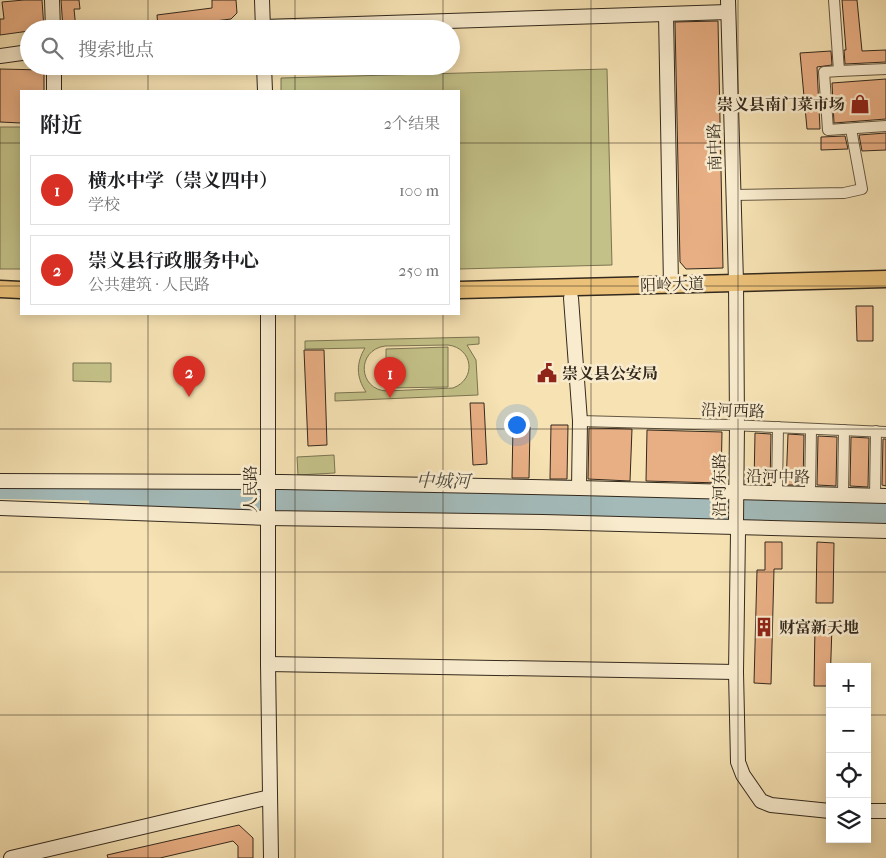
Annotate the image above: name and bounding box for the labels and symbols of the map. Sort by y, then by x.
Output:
shop icon: 崇义县南门菜市场 [849,93,871,115]
place label: 崇义县南门菜市场 [717,95,845,114]
street label: 南中路 [704,123,725,171]
street label: 阳岭大道 [640,274,704,295]
pin: 2 [173,356,205,397]
pin: 1 [374,357,406,398]
public building icon: 崇义县公安局 [536,362,558,384]
place label: 崇义县公安局 [562,364,658,383]
street label: 沿河西路 [701,400,765,421]
your location [504,412,530,438]
street label: 沿河东路 [710,453,729,517]
street label: 人民路 [241,465,260,513]
street label: 沿河中路 [746,466,810,487]
water label: 中城河 [416,471,473,493]
building icon: 财富新天地 [753,616,775,638]
place label: 财富新天地 [779,618,859,637]

